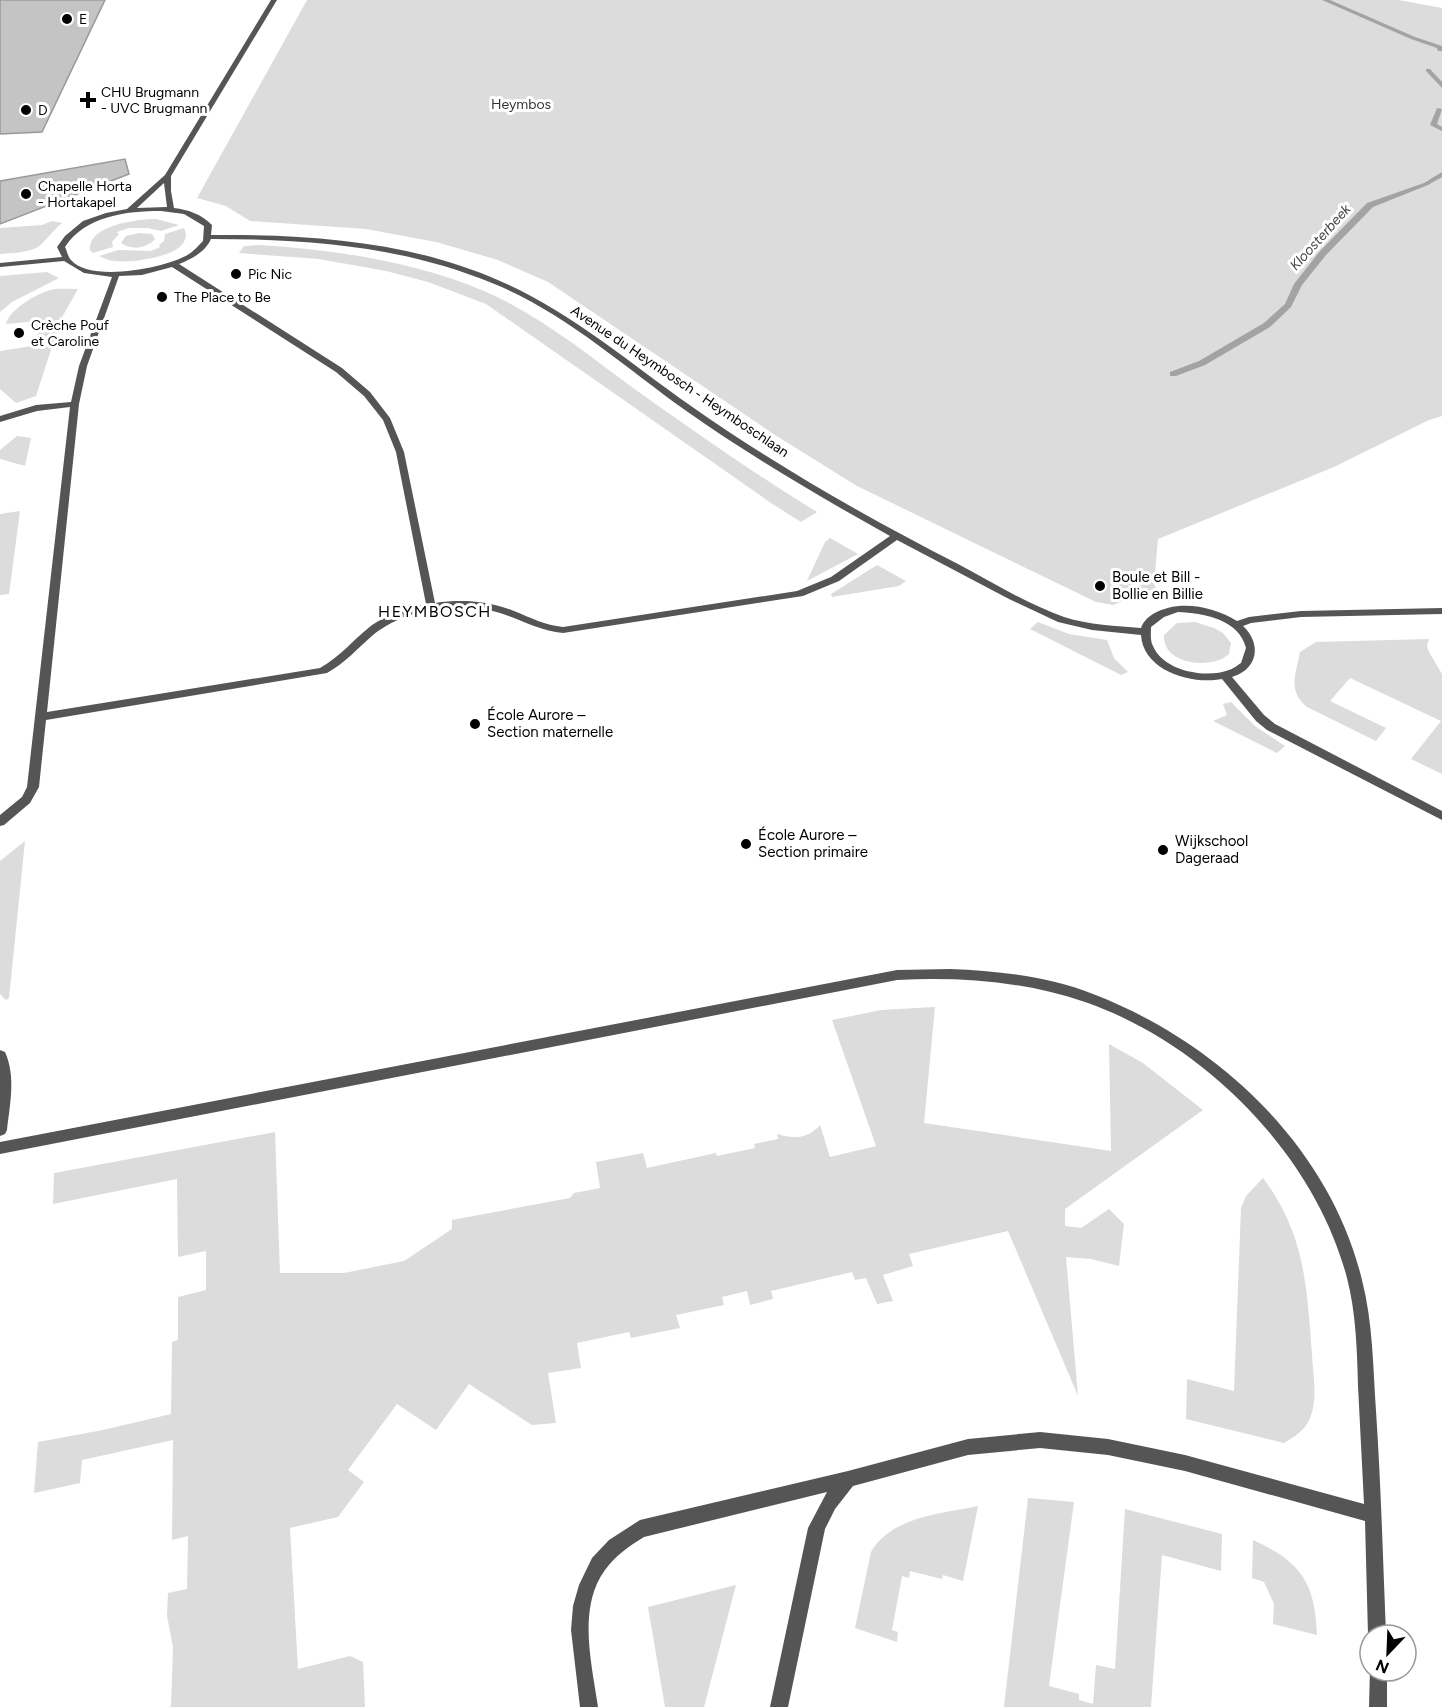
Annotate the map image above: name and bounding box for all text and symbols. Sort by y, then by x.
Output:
place label: E [79,11,87,28]
marker: E [60,12,74,26]
place label: CHU Brugmann - UVC Brugmann [101,84,208,117]
marker: CHU Brugmann - UVC Brugmann [79,91,97,109]
park label: Heymbos [491,96,551,113]
place label: D [38,102,48,119]
marker: D [19,103,33,117]
place label: Chapelle Horta - Hortakapel [38,178,132,211]
marker: Chapelle Horta - Hortakapel [19,187,33,201]
water label: Kloosterbeek [1286,200,1355,274]
place label: Pic Nic [248,266,292,283]
marker: Pic Nic [229,267,243,281]
place label: The Place to Be [174,289,271,306]
marker: The Place to Be [155,290,169,304]
street label: Avenue du Heymbosch - Heymboschlaan [568,302,792,461]
place label: Crèche Pouf et Caroline [31,317,110,350]
marker: Crèche Pouf et Caroline [12,326,26,340]
place label: Boule et Bill - Bollie en Billie [1112,568,1203,603]
marker: Boule et Bill - Bollie en Billie [1093,579,1107,593]
district label: HEYMBOSCH [378,602,492,621]
place label: École Aurore – Section maternelle [487,706,613,741]
marker: École Aurore – Section maternelle [468,717,482,731]
place label: École Aurore – Section primaire [758,826,868,861]
place label: Wijkschool Dageraad [1175,832,1248,867]
marker: École Aurore – Section primaire [739,837,753,851]
marker: Wijkschool Dageraad [1156,843,1170,857]
north arrow [1358,1623,1418,1683]
text: N [1373,1655,1392,1678]

